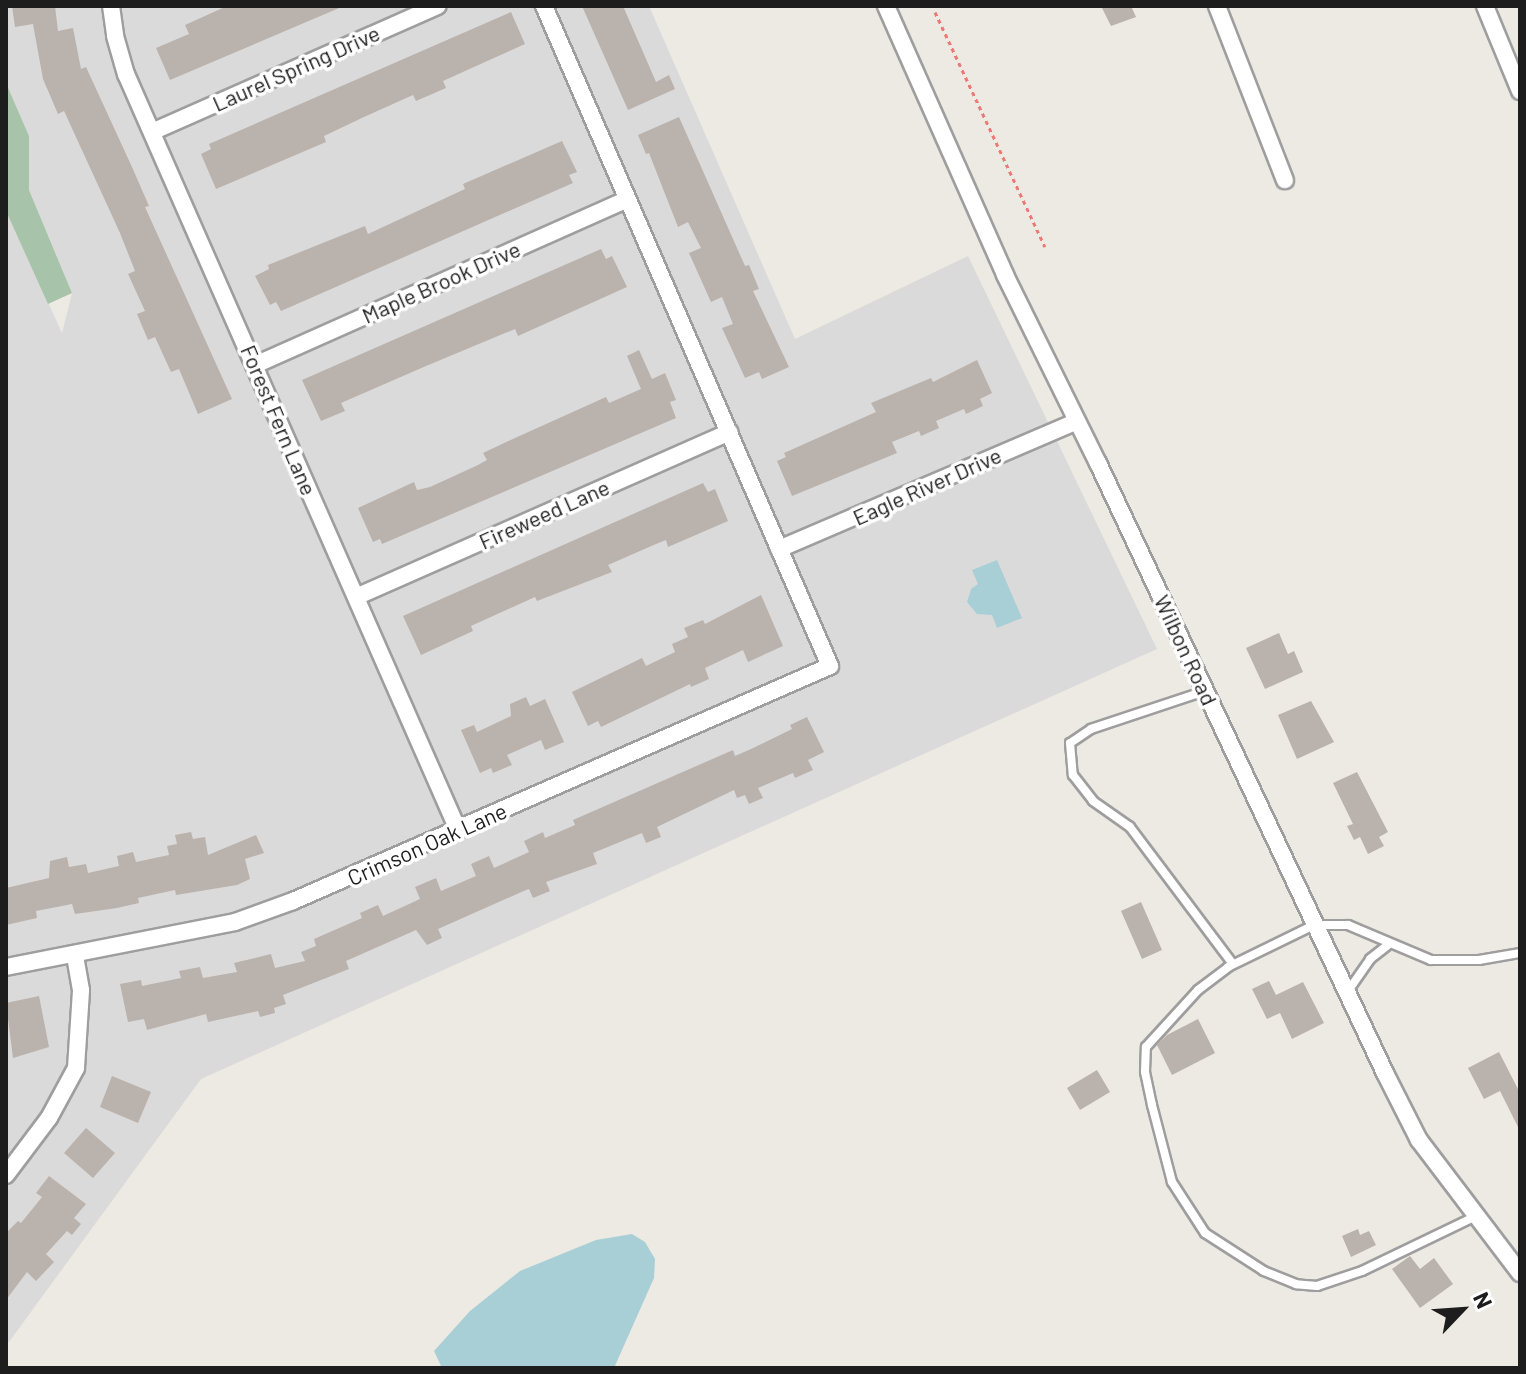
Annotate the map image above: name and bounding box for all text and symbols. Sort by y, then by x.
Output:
street label: Laurel Spring Drive [208,19,384,117]
street label: Maple Brook Drive [358,235,524,329]
street label: Forest Fern Lane [235,341,323,499]
street label: Eagle River Drive [849,441,1005,531]
street label: Fireweed Lane [475,473,613,555]
street label: Wilbon Road [1149,591,1223,709]
street label: Crimson Oak Lane [343,797,511,891]
north arrow [1422,1270,1502,1350]
text: N [1469,1288,1499,1312]

